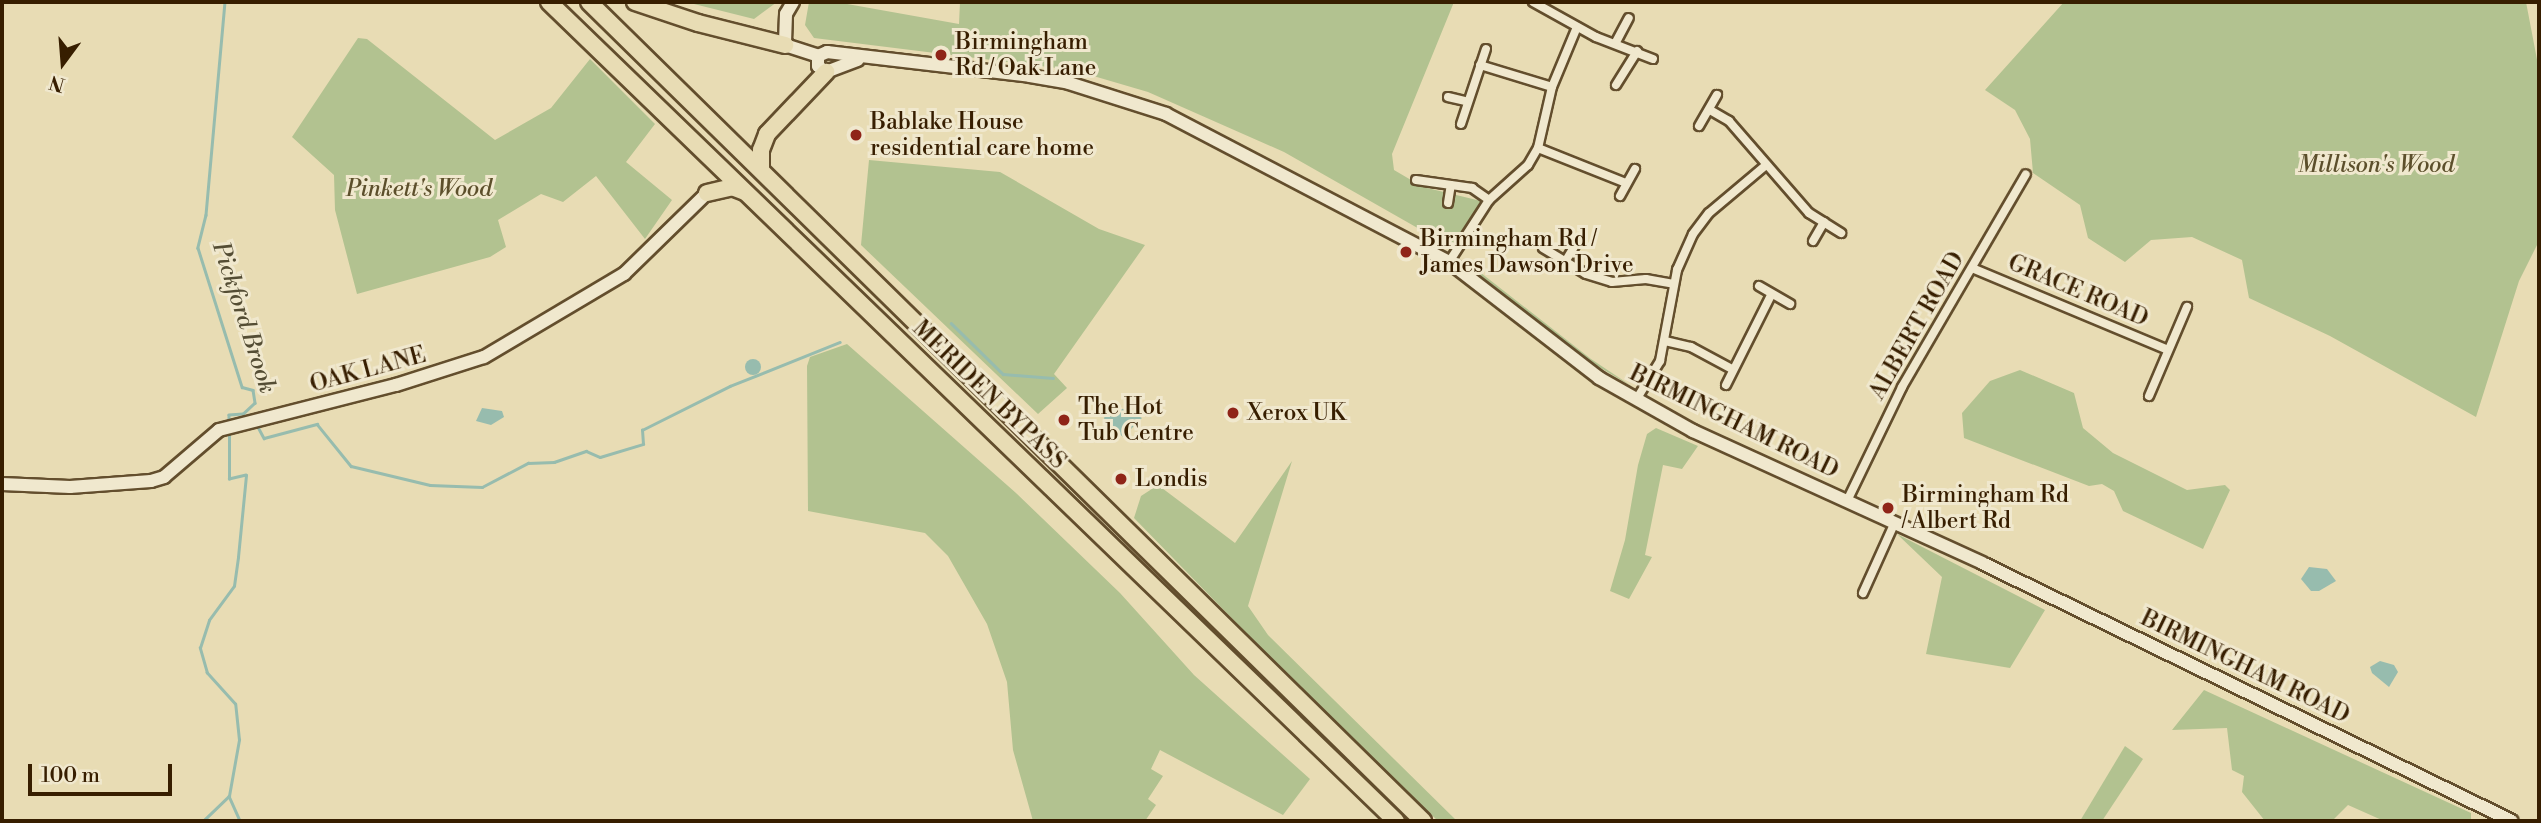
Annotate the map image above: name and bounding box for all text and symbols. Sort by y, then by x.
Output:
north arrow [28,28,98,98]
place label: Birmingham Rd / Oak Lane [955,28,1096,82]
marker: Birmingham Rd / Oak Lane [933,47,949,63]
text: N [47,70,68,97]
place label: Bablake House residential care home [870,108,1094,162]
marker: Bablake House residential care home [848,127,864,143]
park label: Millison's Wood [2298,151,2454,179]
park label: Pinkett's Wood [346,175,492,203]
place label: Birmingham Rd / James Dawson Drive [1420,225,1634,279]
water label: Pickford Brook [205,239,281,397]
marker: Birmingham Rd / James Dawson Drive [1398,244,1414,260]
street label: ALBERT ROAD [1864,247,1970,405]
street label: GRACE ROAD [2004,249,2152,333]
street label: MERIDEN BYPASS [907,315,1071,475]
street label: OAK LANE [307,341,429,399]
street label: BIRMINGHAM ROAD [1625,359,1843,485]
place label: The Hot Tub Centre [1078,393,1194,447]
place label: Xerox UK [1247,399,1346,427]
marker: Xerox UK [1225,405,1241,421]
marker: The Hot Tub Centre [1056,412,1072,428]
place label: Londis [1135,465,1208,493]
marker: Londis [1113,471,1129,487]
place label: Birmingham Rd / Albert Rd [1902,481,2069,535]
marker: Birmingham Rd / Albert Rd [1880,500,1896,516]
street label: BIRMINGHAM ROAD [2136,604,2354,730]
scale bar [32,750,175,794]
text: 100 m [41,763,100,789]

